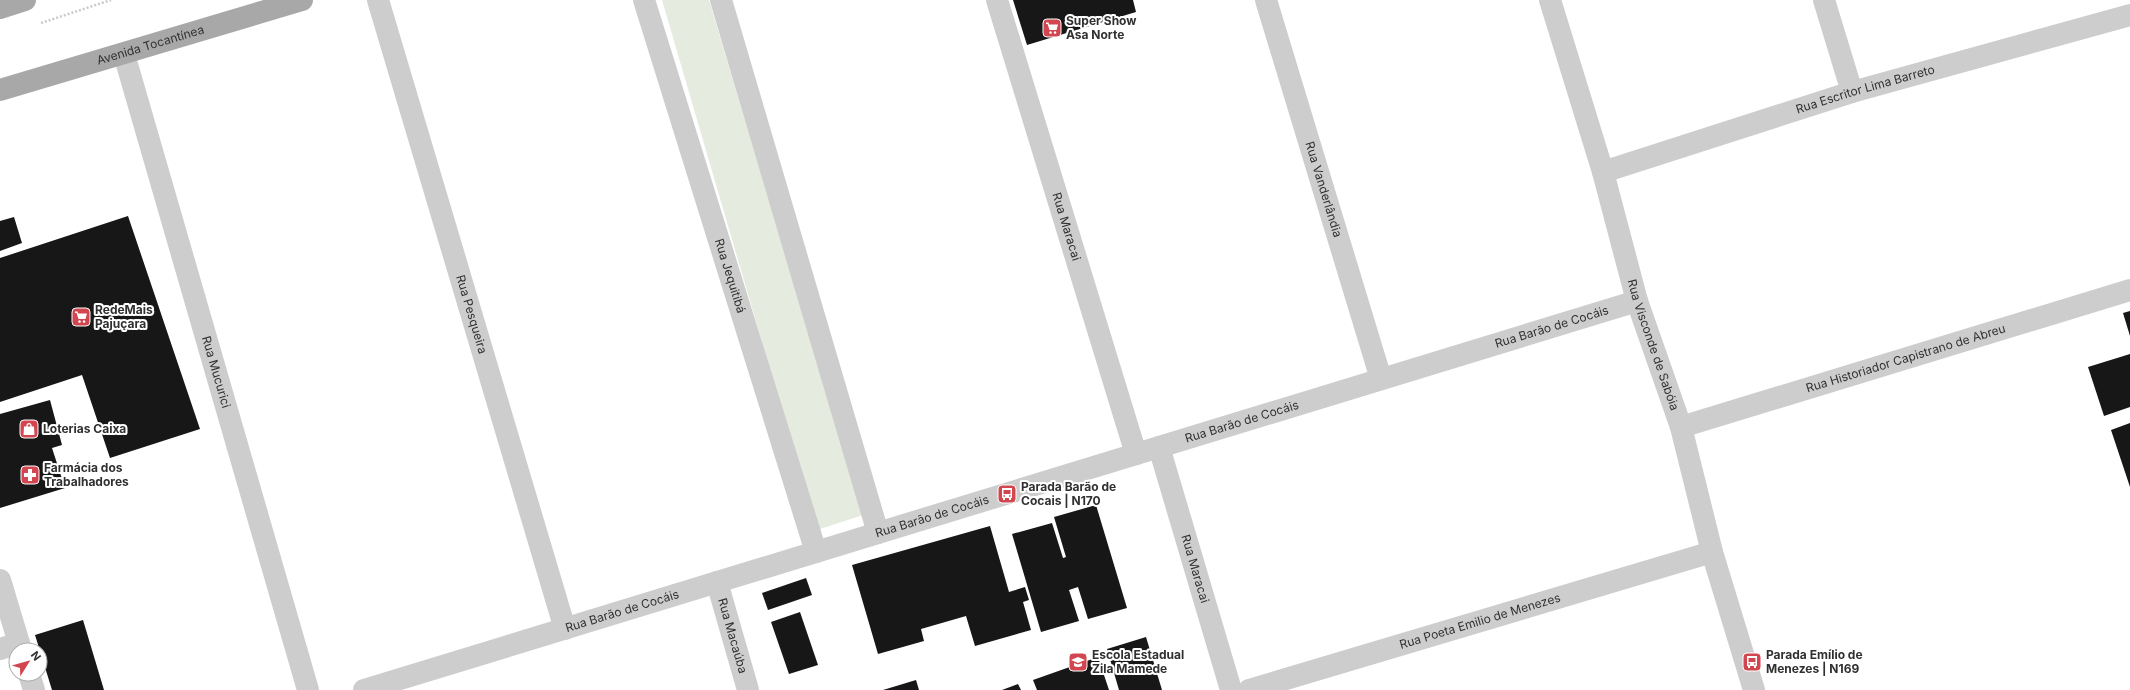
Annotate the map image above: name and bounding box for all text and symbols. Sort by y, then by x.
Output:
place label: Super Show Asa Norte [1066,13,1137,42]
supermarket icon: Super Show Asa Norte [1041,17,1063,39]
street label: Avenida Tocantínea [95,22,206,68]
street label: Rua Escritor Lima Barreto [1794,61,1936,117]
street label: Rua Vanderlândia [1302,140,1346,239]
street label: Rua Maracai [1049,191,1084,262]
street label: Rua Jequitibá [712,237,749,315]
street label: Rua Pesqueira [453,273,491,355]
street label: Rua Visconde de Sabóia [1625,277,1683,412]
place label: RedeMais Pajuçara [95,302,153,331]
street label: Rua Barão de Cocáis [1493,302,1610,351]
supermarket icon: RedeMais Pajuçara [70,306,92,328]
street label: Rua Historiador Capistrano de Abreu [1804,320,2007,395]
street label: Rua Mucurici [199,334,234,410]
street label: Rua Barão de Cocáis [1183,397,1300,446]
shop icon: Loterias Caixa [18,418,40,440]
place label: Loterias Caixa [43,421,126,436]
place label: Farmácia dos Trabalhadores [44,460,129,489]
pharmacy icon: Farmácia dos Trabalhadores [19,464,41,486]
place label: Parada Barão de Cocais | N170 [1021,479,1116,508]
bus stop icon: Parada Barão de Cocais | N170 [996,483,1018,505]
street label: Rua Barão de Cocáis [873,491,991,540]
street label: Rua Maracai [1178,533,1213,605]
street label: Rua Barão de Cocáis [563,586,681,635]
street label: Rua Poeta Emilio de Menezes [1398,590,1562,652]
street label: Rua Macaúba [715,596,751,675]
north arrow [8,642,48,682]
place label: Escola Estadual Zila Mamede [1092,647,1184,676]
place label: Parada Emílio de Menezes | N169 [1766,647,1863,676]
text: N [28,648,44,664]
school or university icon: Escola Estadual Zila Mamede [1067,651,1089,673]
bus stop icon: Parada Emílio de Menezes | N169 [1741,651,1763,673]

